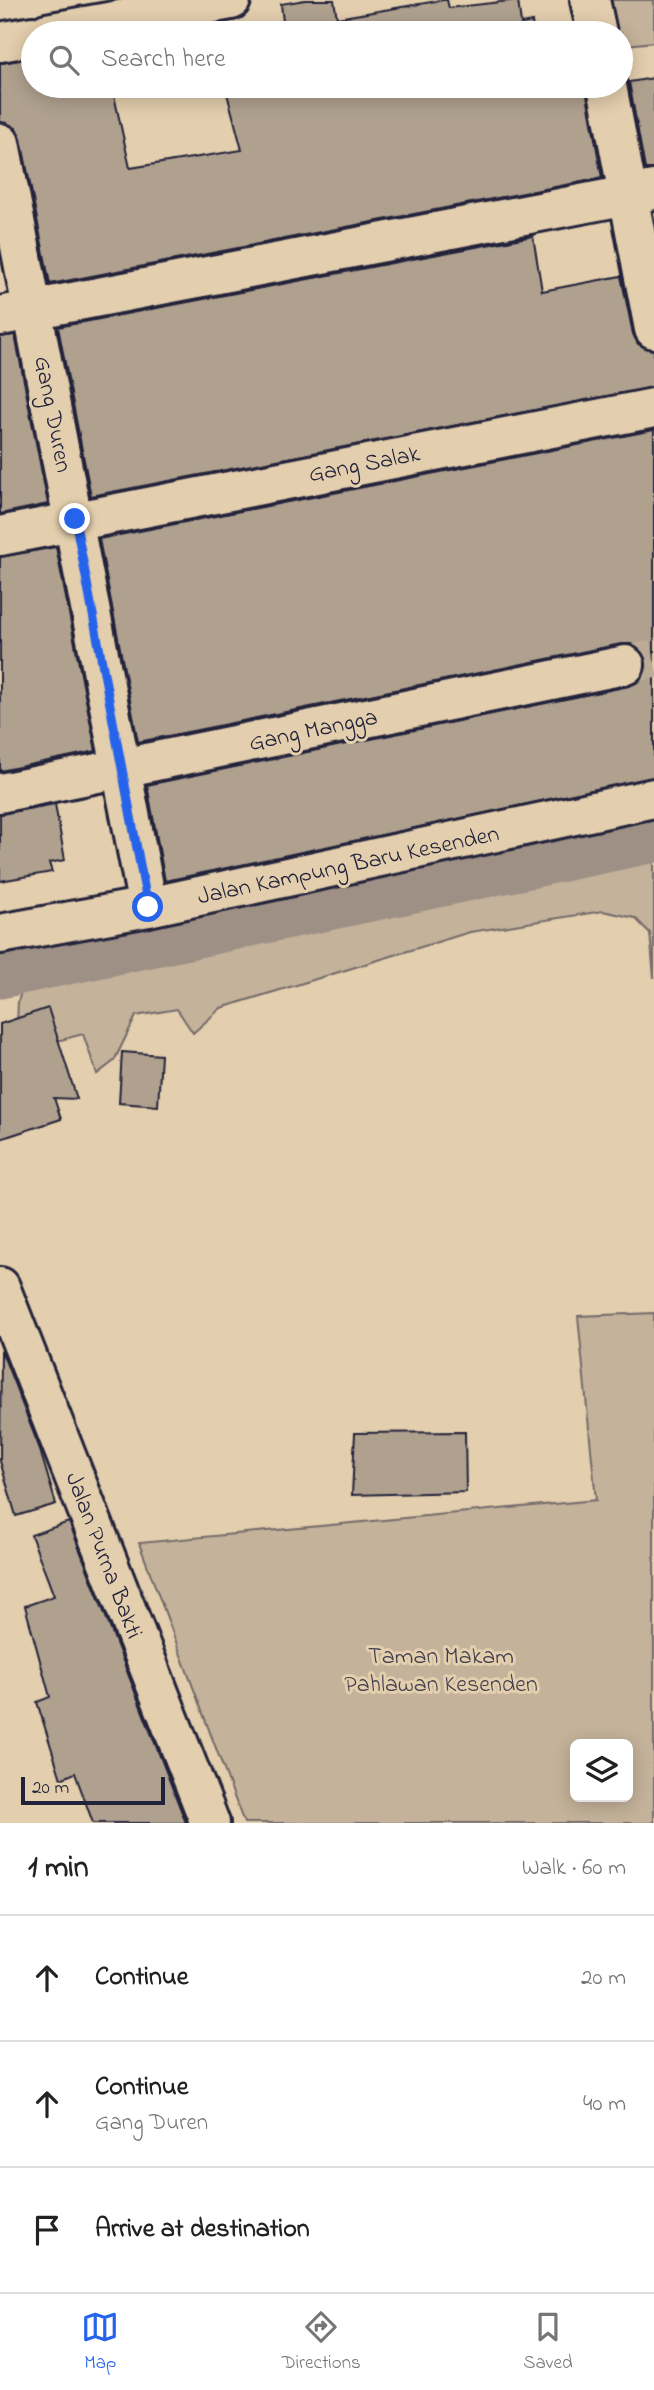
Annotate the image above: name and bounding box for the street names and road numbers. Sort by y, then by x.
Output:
street label: Gang Duren [23,353,80,476]
street label: Gang Salak [306,437,424,493]
street label: Gang Mangga [246,701,381,762]
street label: Jalan Kampung Baru Kesenden [194,817,503,916]
street label: Jalan Purna Bakti [55,1468,151,1644]

